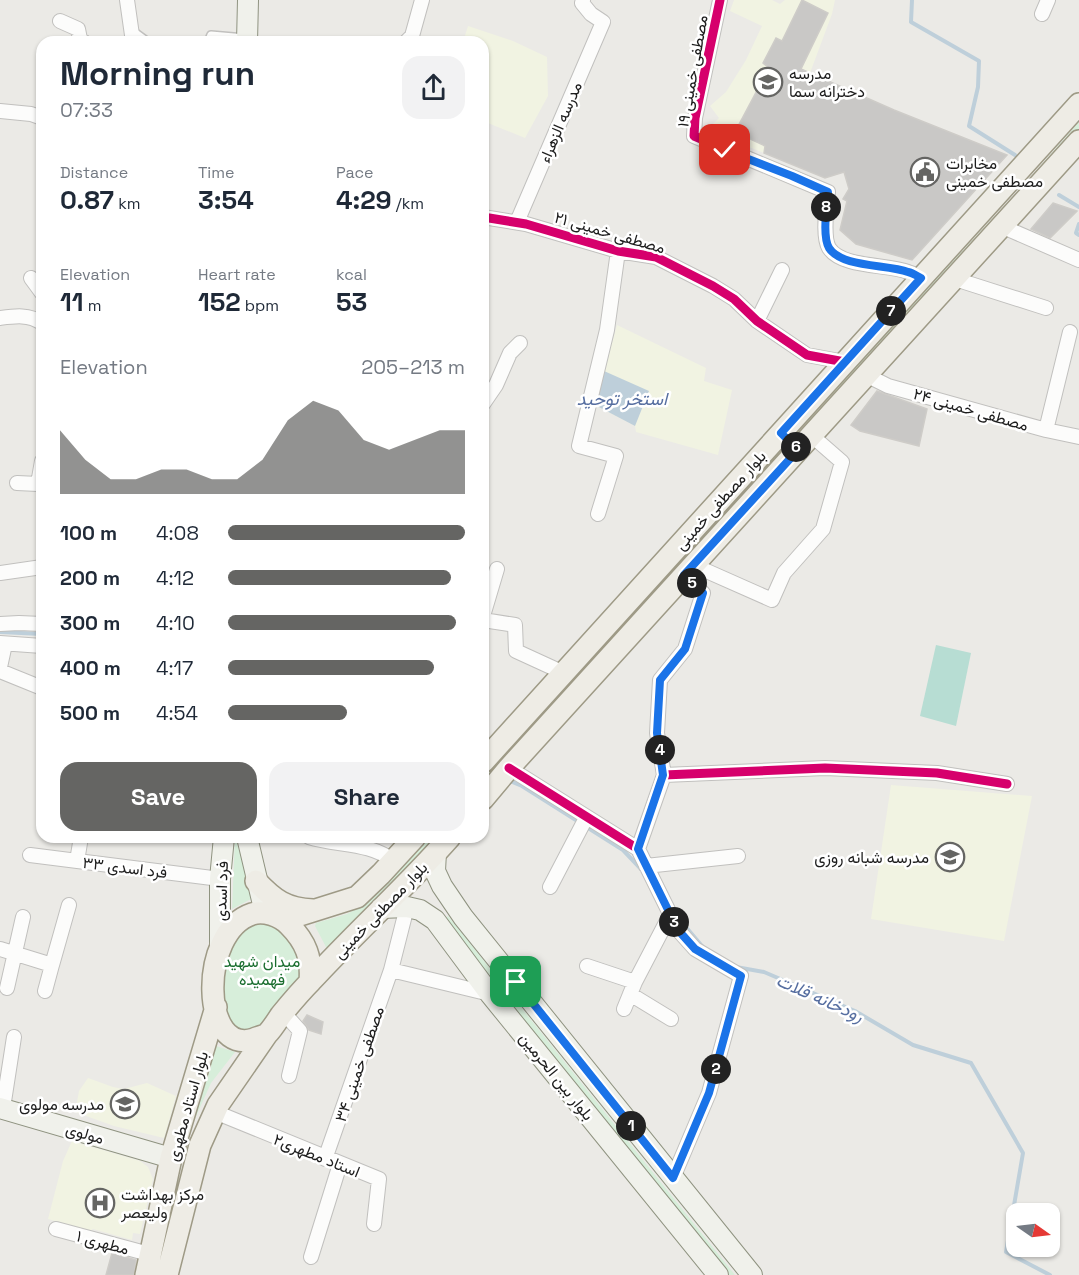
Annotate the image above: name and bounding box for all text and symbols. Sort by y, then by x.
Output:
street label: مصطفی خمینی ۱۹ [672,13,713,129]
text: Morning run [60,53,255,95]
button: share [402,56,465,119]
place label: مدرسه دخترانه سما [789,63,865,102]
school or university icon: مدرسه دخترانه سما [752,66,784,98]
street label: مدرسه الزهراء [534,79,587,166]
text: 07:33 [60,97,113,123]
pin [699,124,750,175]
icon: check [708,133,741,166]
place label: مخابرات مصطفی خمینی [946,153,1043,192]
public building icon: مخابرات مصطفی خمینی [909,156,941,188]
text: Distance [60,162,128,183]
text: Time [198,162,234,183]
text: Pace [336,162,373,183]
text: 0.87 [60,183,114,217]
text: 3:54 [198,183,254,217]
text: 4:29 [336,183,392,217]
pin: 8 [811,192,841,222]
text: km [114,193,141,214]
text: /km [392,193,424,214]
text: 8 [821,196,831,217]
street label: مصطفی خمینی ۲۱ [552,207,668,258]
text: Elevation [60,264,130,285]
text: Heart rate [198,264,276,285]
text: kcal [336,264,367,285]
text: 11 [60,285,84,319]
text: 152 [198,285,241,319]
text: 53 [336,285,367,319]
text: m [84,295,101,316]
text: bpm [241,295,279,316]
pin: 7 [876,296,906,326]
text: 7 [887,300,895,321]
text: Elevation [60,354,148,380]
text: 205–213 m [361,354,465,380]
street label: مصطفی خمینی ۲۴ [911,383,1031,436]
water label: استخر توحید [577,387,669,410]
pin: 6 [781,432,811,462]
text: 6 [791,436,801,457]
street label: بلوار مصطفی خمینی [670,446,771,555]
text: 100 m [60,520,117,546]
text: 4:08 [156,520,199,546]
text: 200 m [60,565,120,591]
text: 4:12 [156,565,194,591]
pin: 5 [677,568,707,598]
text: 5 [687,572,697,593]
text: 300 m [60,610,120,636]
text: 4:10 [156,610,195,636]
text: 400 m [60,655,121,681]
text: 4:17 [156,655,193,681]
text: 500 m [60,700,120,726]
text: 4:54 [156,700,198,726]
pin: 4 [645,735,675,765]
text: 4 [655,739,665,760]
button: Save [60,762,257,831]
button: Share [269,762,465,831]
school or university icon: مدرسه شبانه روزی [934,841,966,873]
place label: مدرسه شبانه روزی [814,847,929,868]
street label: فرد اسدی ۳۳ [81,852,169,883]
street label: بلوار مصطفی خمینی [329,857,432,963]
street label: فرد اسدی [210,861,233,921]
pin: 3 [659,907,689,937]
text: 3 [669,911,679,932]
park label: میدان شهید فهمیده [224,951,300,990]
pin [490,956,541,1007]
icon: arrive [499,965,532,998]
water label: رودخانه قلات [773,968,867,1027]
street label: مصطفی خمینی ۳۴ [330,1004,389,1125]
street label: بلوار بین الحرمین [515,1028,599,1125]
street label: بلوار استاد مطهری [162,1049,213,1164]
pin: 2 [701,1054,731,1084]
text: 2 [711,1058,721,1079]
school or university icon: مدرسه مولوی [109,1088,141,1120]
place label: مدرسه مولوی [19,1094,104,1115]
pin: 1 [616,1111,646,1141]
text: 1 [627,1115,635,1136]
street label: مولوی [63,1118,106,1149]
street label: استاد مطهری۲ [270,1129,363,1182]
place label: مرکز بهداشت ولیعصر [120,1184,204,1223]
hospital icon: مرکز بهداشت ولیعصر [84,1187,116,1219]
north arrow [1006,1203,1060,1257]
map controls [1006,1203,1060,1257]
street label: مطهری ۱ [74,1225,131,1260]

